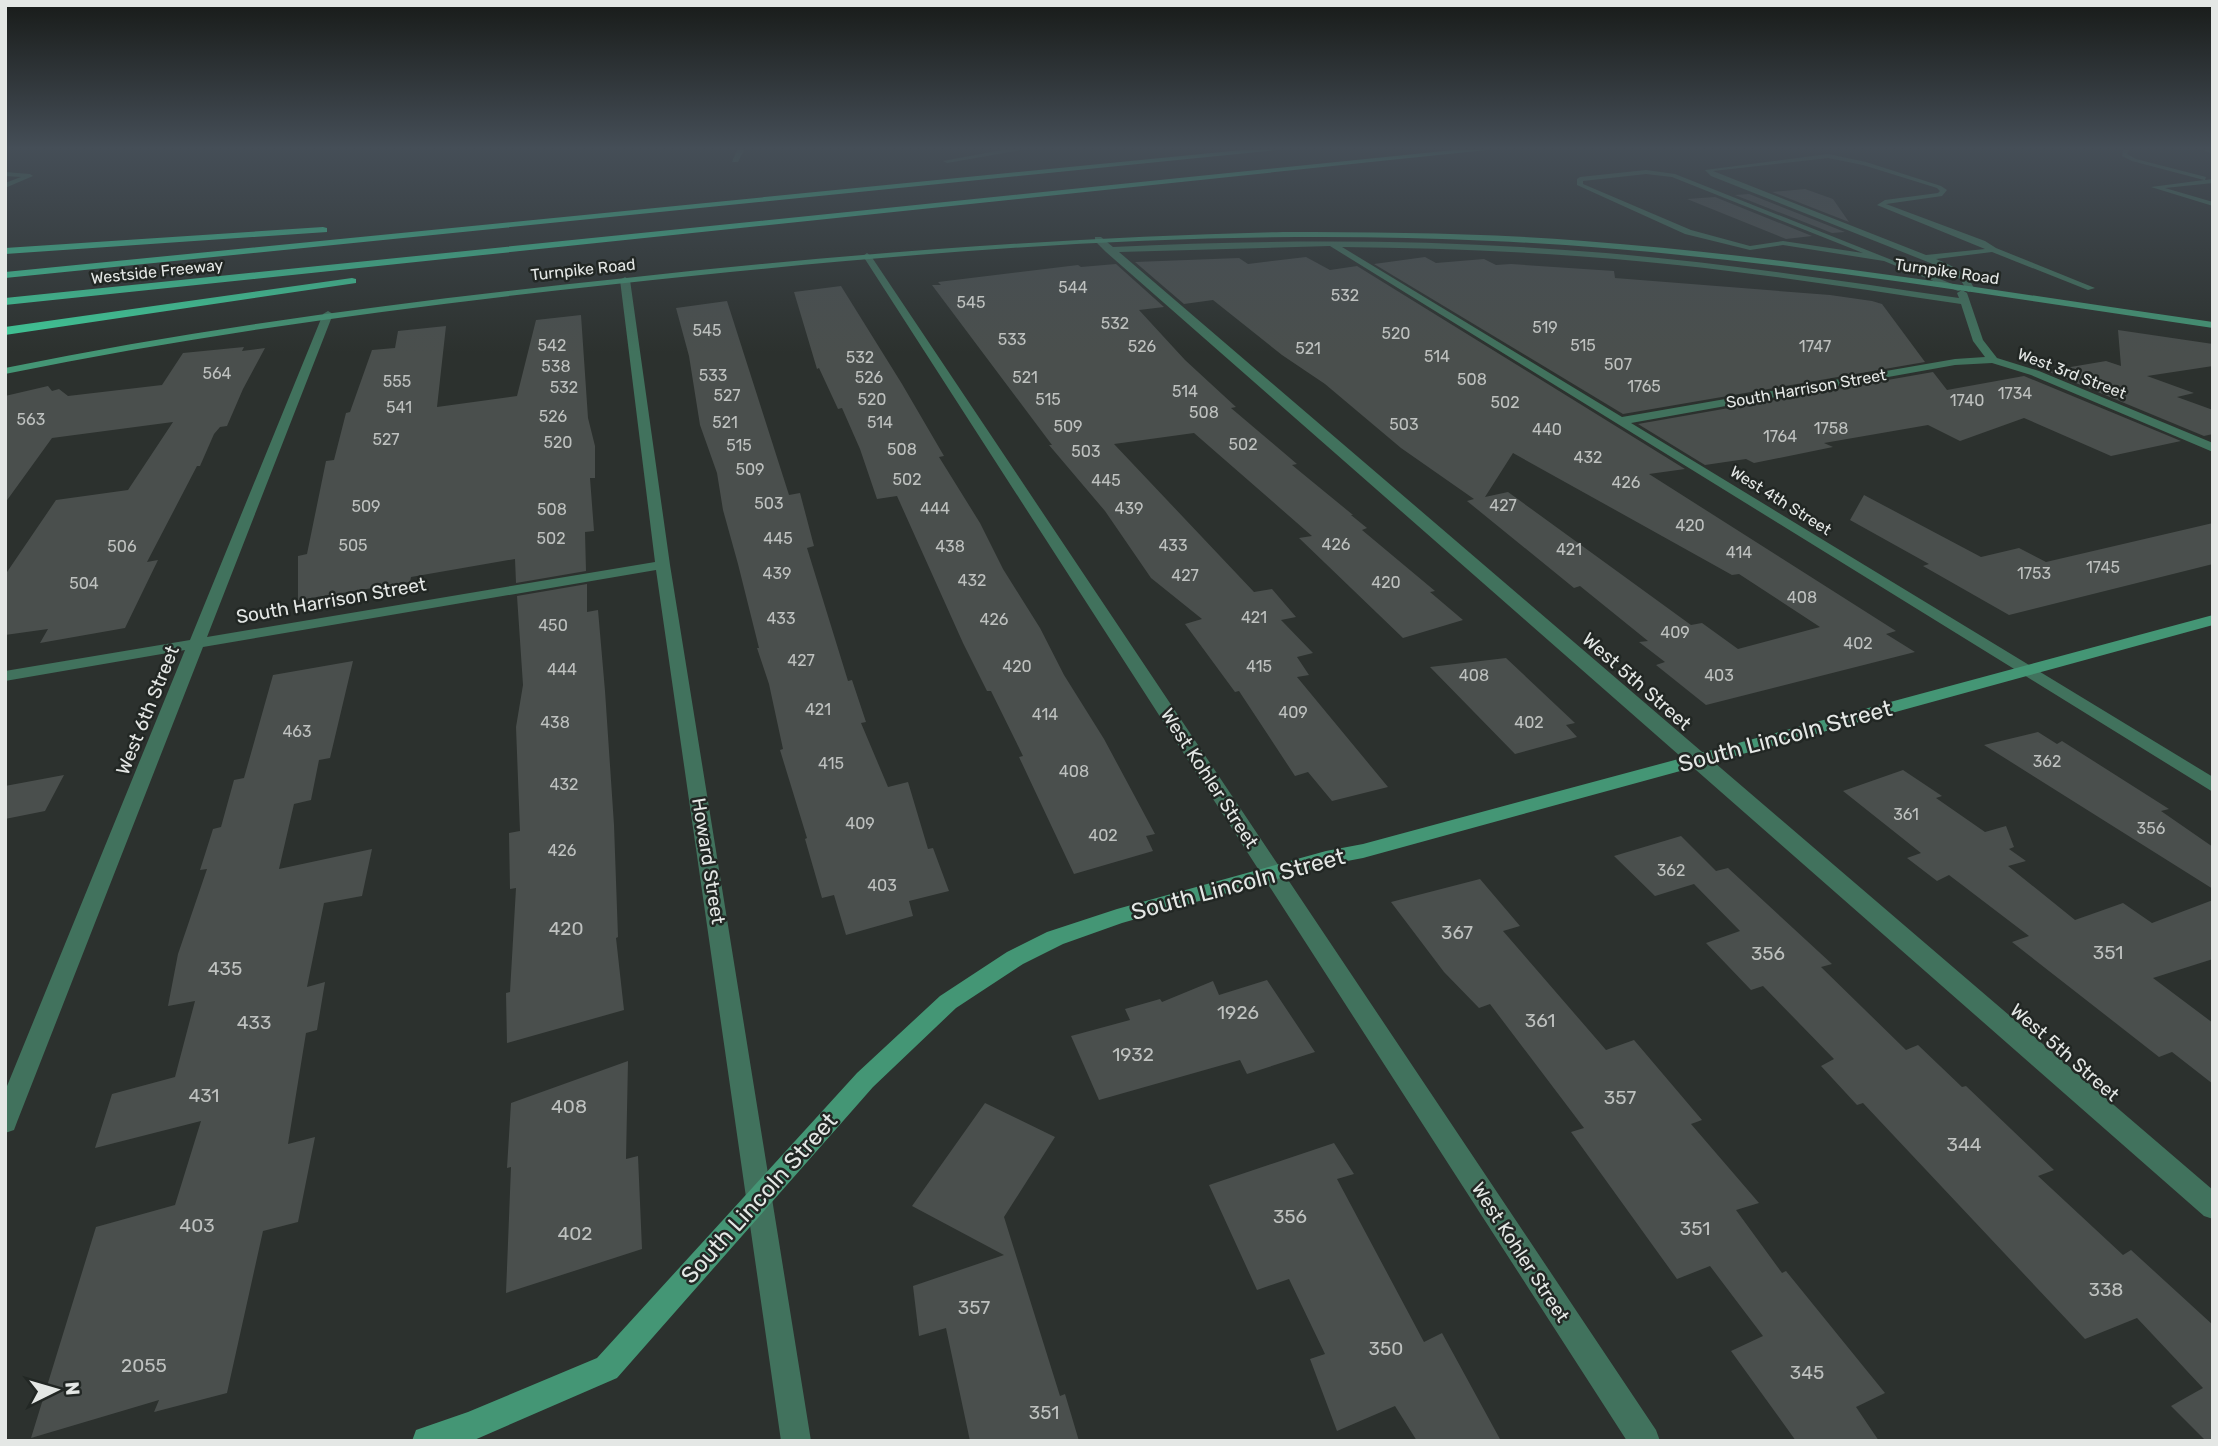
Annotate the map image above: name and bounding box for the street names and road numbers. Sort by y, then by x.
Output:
street label: Westside Freeway [90,255,224,288]
street label: Turnpike Road [530,255,636,284]
street label: Turnpike Road [1893,255,2000,288]
street label: West 3rd Street [2015,344,2129,403]
street label: South Harrison Street [1725,365,1888,412]
street label: West 4th Street [1727,462,1835,539]
street label: South Harrison Street [234,572,428,629]
street label: West 5th Street [1577,628,1696,735]
street label: West 6th Street [111,642,184,778]
street label: South Lincoln Street [1675,694,1895,778]
street label: West Kohler Street [1156,704,1264,853]
street label: Howard Street [687,796,730,926]
street label: South Lincoln Street [1128,842,1348,926]
street label: West 5th Street [2005,999,2124,1106]
street label: South Lincoln Street [675,1107,843,1289]
street label: West Kohler Street [1467,1178,1575,1327]

